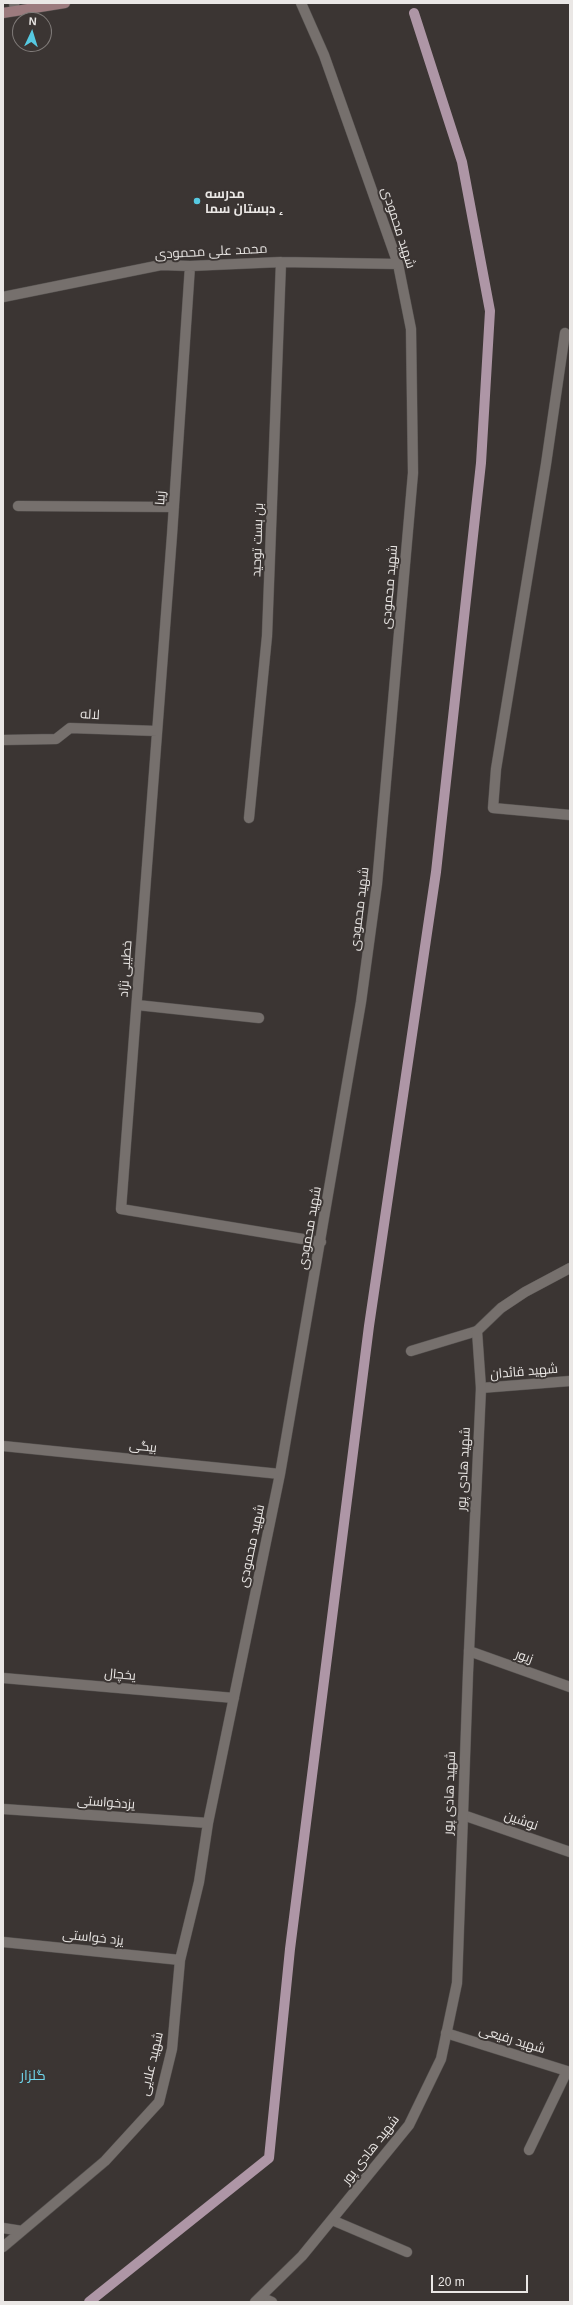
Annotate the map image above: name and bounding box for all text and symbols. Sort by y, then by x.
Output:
north arrow [12,12,52,52]
text: N [28,15,37,27]
place label: مدرسه دبستان سما ٕ [205,186,279,217]
street label: شهید محمودی [378,186,418,270]
marker: مدرسه دبستان سما ٕ [192,196,202,206]
street label: محمد علی محمودی [154,241,268,263]
street label: زیبا [153,490,169,506]
street label: بن بست توحید [249,503,267,577]
street label: شهید محمودی [379,544,401,630]
street label: لاله [80,707,100,723]
street label: شهید محمودی [347,866,373,952]
street label: خطیبی نژاد [116,940,136,998]
street label: شهید محمودی [295,1185,325,1271]
street label: شهید قائدان [489,1361,559,1383]
street label: شهید هادی پور [454,1427,474,1511]
street label: بیگی [128,1438,158,1456]
street label: شهید محمودی [236,1503,268,1589]
street label: زیور [513,1647,535,1667]
street label: یخچال [104,1666,136,1684]
street label: شهید هادی پور [441,1751,459,1835]
street label: یزدخواستی [77,1793,135,1813]
street label: نوشین [502,1808,540,1834]
street label: یزد خواستی [62,1927,124,1949]
street label: شهید رفیعی [477,2023,547,2057]
street label: شهید علایی [137,2031,167,2097]
district label: گلزار [20,2068,46,2084]
street label: شهید هادی پور [339,2112,403,2188]
scale bar [433,2267,530,2293]
text: 20 m [438,2275,465,2289]

